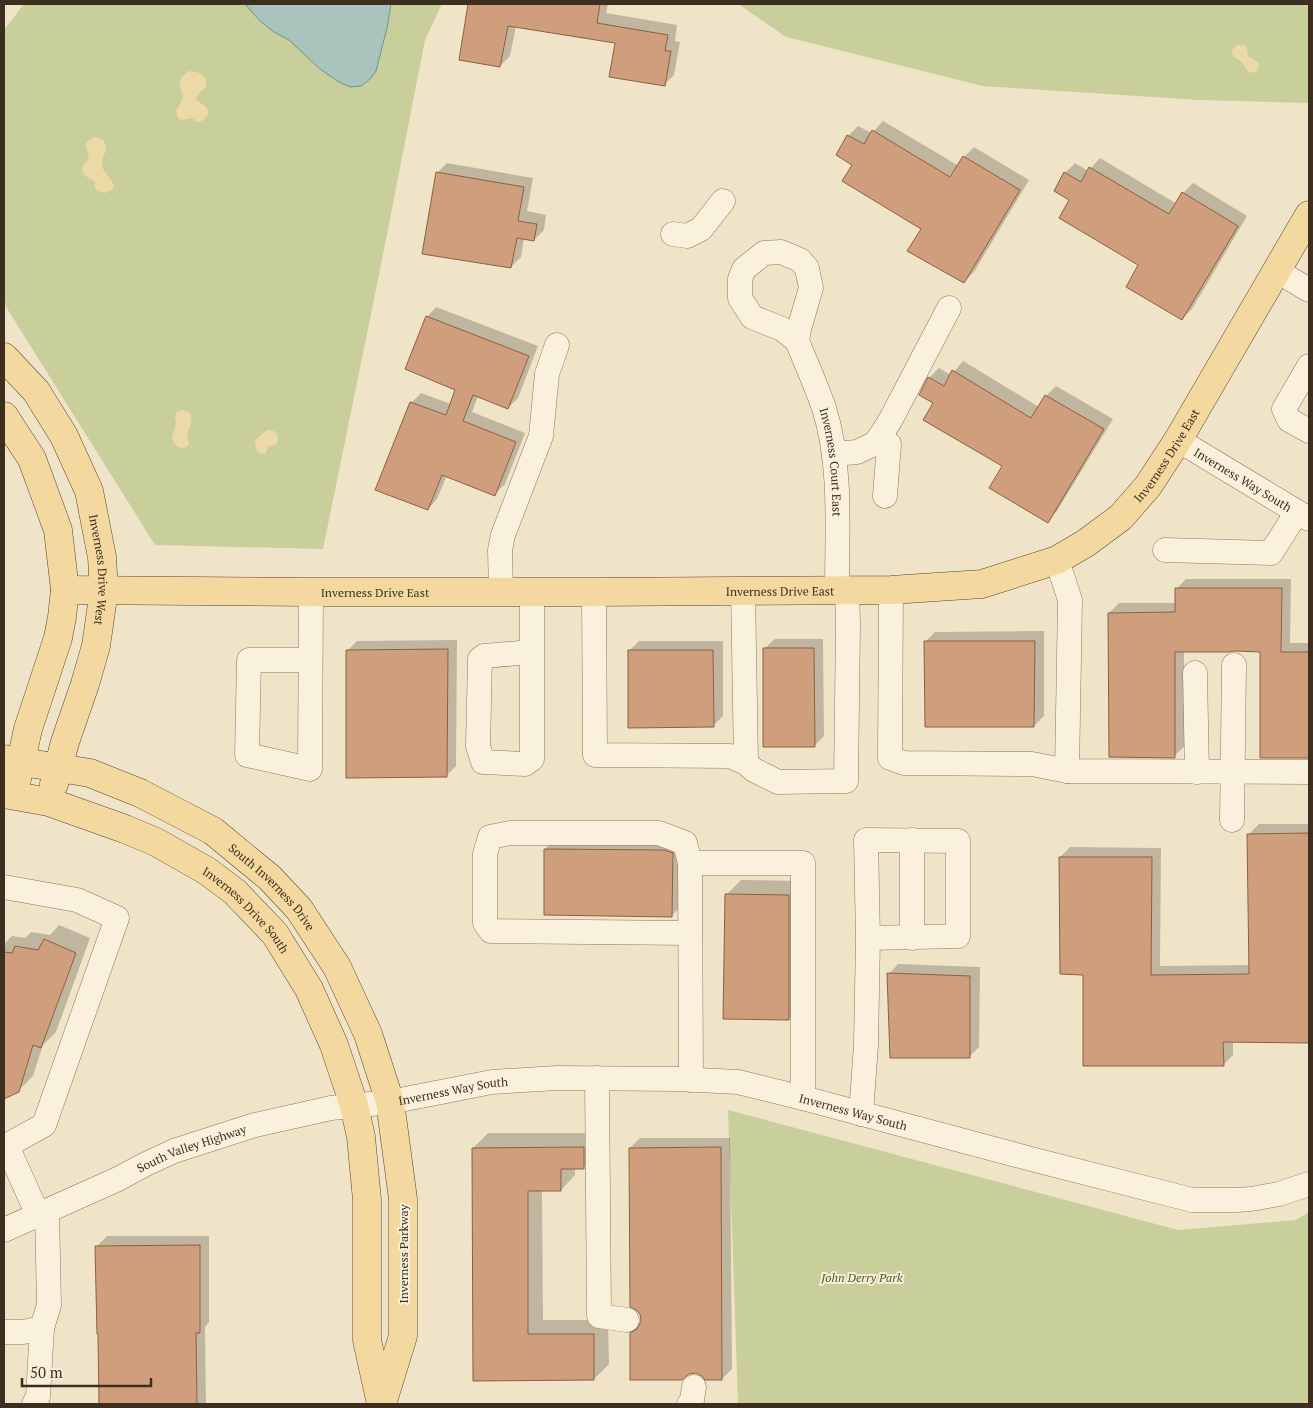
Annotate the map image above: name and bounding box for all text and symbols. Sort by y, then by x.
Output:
street label: Inverness Drive East [1130,405,1202,505]
street label: Inverness Court East [817,406,845,517]
street label: Inverness Way South [1192,444,1295,514]
street label: Inverness Drive West [86,513,112,627]
street label: Inverness Drive East [726,583,835,599]
street label: Inverness Drive East [321,585,430,600]
street label: South Inverness Drive [226,840,318,933]
street label: Inverness Drive South [200,863,292,956]
street label: Inverness Way South [397,1074,508,1108]
street label: Inverness Way South [798,1090,909,1133]
street label: South Valley Highway [134,1120,249,1175]
street label: Inverness Parkway [396,1203,411,1304]
park label: John Derry Park [820,1270,903,1285]
scale bar [22,1356,151,1388]
text: 50 m [30,1362,63,1382]

